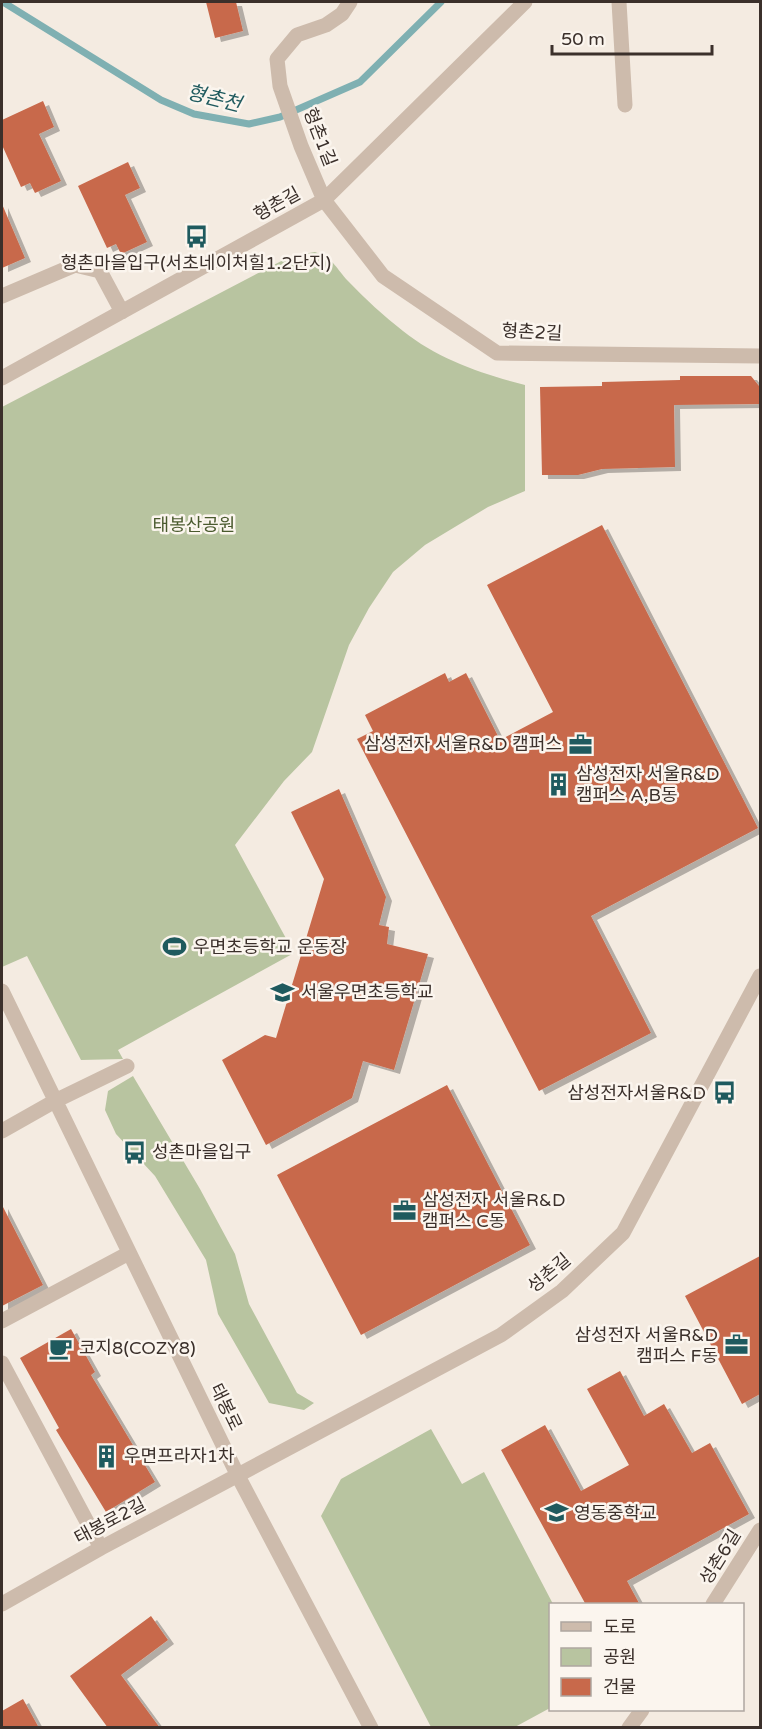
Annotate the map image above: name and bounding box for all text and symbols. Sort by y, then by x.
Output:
scale bar [552,18,712,56]
text: 50 m [561,28,605,50]
water label: 형촌천 [184,81,246,118]
street label: 형촌1길 [299,105,341,169]
street label: 형촌길 [250,182,304,226]
bus stop icon: 형촌마을입구(서초네이처힐1.2단지) [183,224,209,250]
place label: 형촌마을입구(서초네이처힐1.2단지) [61,252,331,274]
street label: 형촌2길 [501,319,563,345]
park label: 태봉산공원 [153,514,235,536]
office icon: 삼성전자 서울R&D 캠퍼스 [567,731,593,757]
place label: 삼성전자 서울R&D 캠퍼스 [364,733,562,755]
place label: 삼성전자 서울R&D 캠퍼스 A,B동 [576,763,720,806]
building icon: 삼성전자 서울R&D 캠퍼스 A,B동 [545,771,571,797]
sports icon: 우면초등학교 운동장 [162,934,188,960]
place label: 우면초등학교 운동장 [193,936,347,958]
school or university icon: 서울우면초등학교 [270,979,296,1005]
place label: 서울우면초등학교 [301,981,433,1003]
bus stop icon: 삼성전자서울R&D [711,1080,737,1106]
place label: 삼성전자서울R&D [567,1082,706,1104]
bus stop icon: 성촌마을입구 [121,1139,147,1165]
place label: 성촌마을입구 [152,1141,251,1163]
place label: 삼성전자 서울R&D 캠퍼스 C동 [422,1189,566,1232]
office icon: 삼성전자 서울R&D 캠퍼스 C동 [391,1197,417,1223]
street label: 성촌길 [523,1249,575,1297]
place label: 삼성전자 서울R&D 캠퍼스 F동 [574,1324,718,1367]
office icon: 삼성전자 서울R&D 캠퍼스 F동 [723,1332,749,1358]
cafe icon: 코지8(COZY8) [48,1335,74,1361]
place label: 코지8(COZY8) [79,1337,196,1359]
street label: 태봉로 [205,1380,247,1434]
building icon: 우면프라자1차 [93,1443,119,1469]
place label: 우면프라자1차 [124,1445,235,1467]
street label: 태봉로2길 [71,1493,149,1549]
school or university icon: 영동중학교 [543,1500,569,1526]
place label: 영동중학교 [574,1502,657,1524]
street label: 성촌6길 [695,1525,745,1589]
legend [549,1603,744,1711]
text: 도로 [603,1616,636,1638]
text: 공원 [603,1646,636,1668]
text: 건물 [603,1676,636,1698]

